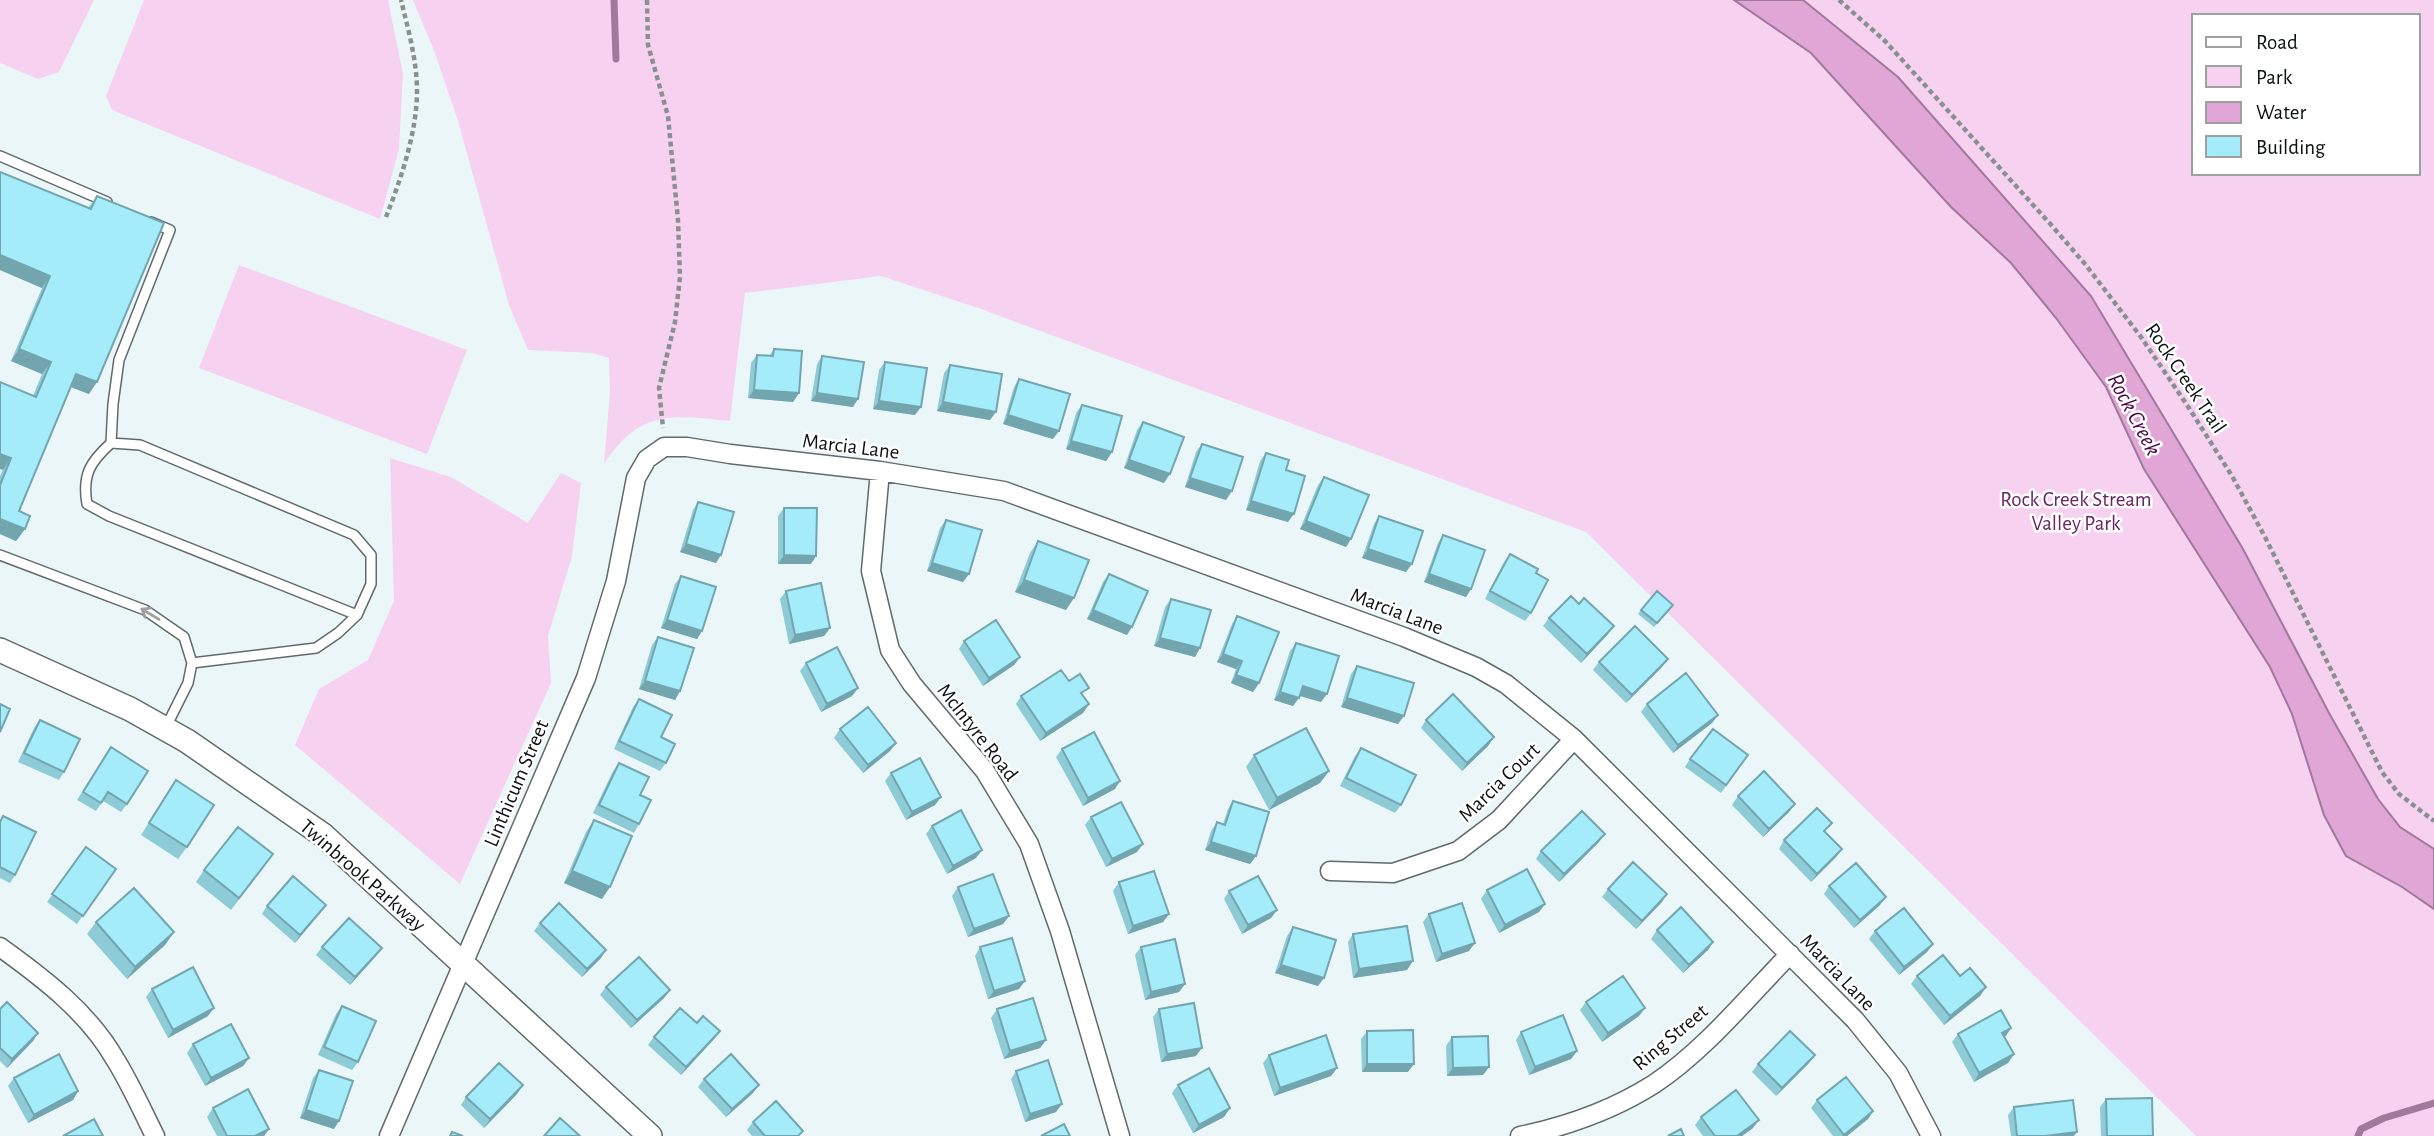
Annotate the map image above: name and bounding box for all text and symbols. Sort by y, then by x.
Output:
legend [2192,14,2420,175]
text: Road [2256,32,2298,53]
text: Park [2256,67,2293,88]
text: Water [2256,102,2306,123]
text: Building [2256,137,2326,158]
street label: Rock Creek Trail [2141,320,2230,437]
water label: Rock Creek [2103,370,2165,460]
street label: Marcia Lane [801,430,901,463]
park label: Rock Creek Stream Valley Park [2000,489,2152,534]
street label: Marcia Lane [1347,584,1446,639]
one-way arrow [141,607,160,622]
street label: McIntyre Road [933,680,1022,785]
street label: Linthicum Street [480,716,553,850]
street label: Marcia Court [1455,739,1544,826]
street label: Twinbrook Parkway [296,815,429,935]
street label: Marcia Lane [1796,930,1879,1015]
street label: Ring Street [1629,1000,1712,1075]

